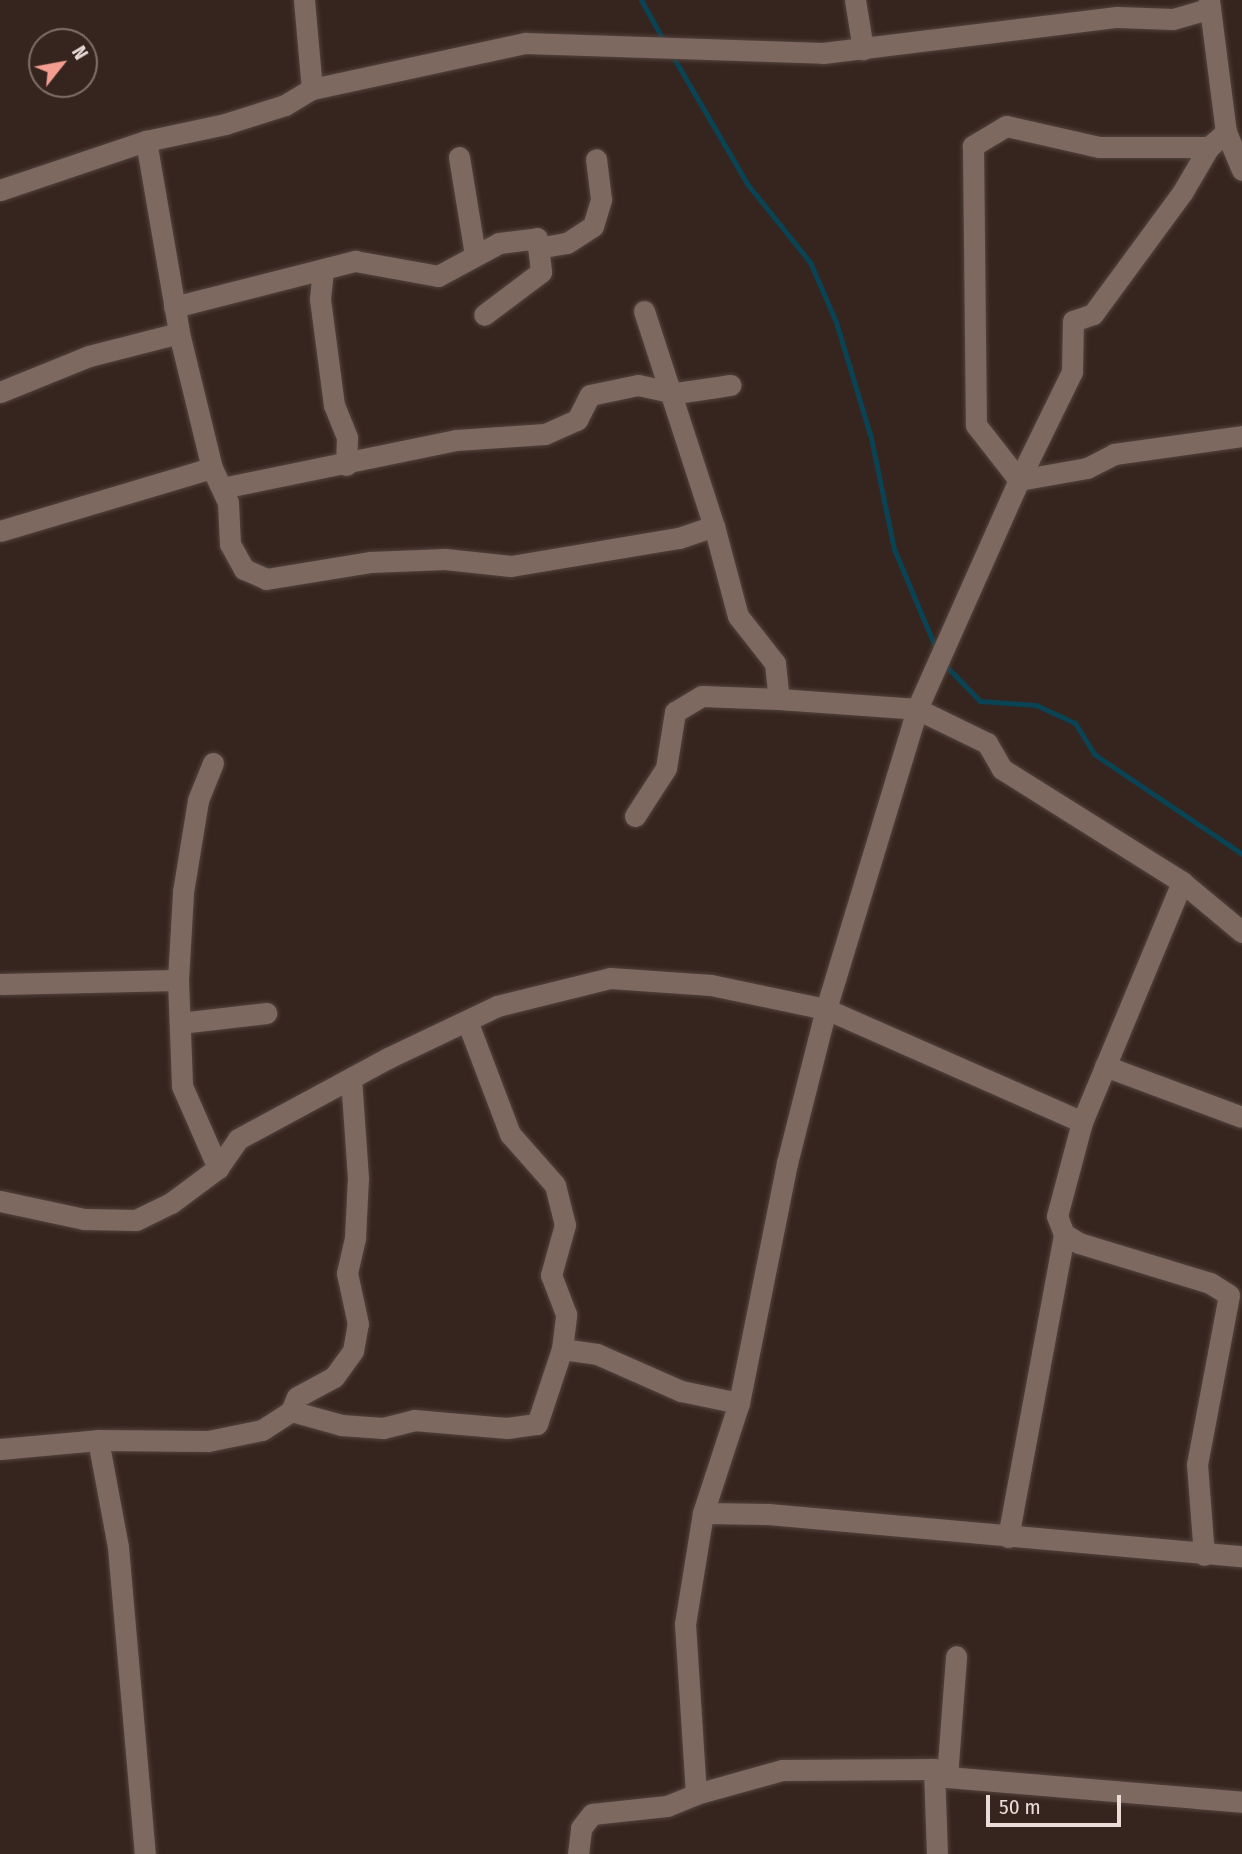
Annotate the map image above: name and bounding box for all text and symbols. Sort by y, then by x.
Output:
north arrow [28,28,98,98]
text: N [67,42,93,64]
scale bar [990,1780,1125,1824]
text: 50 m [999,1794,1041,1820]

